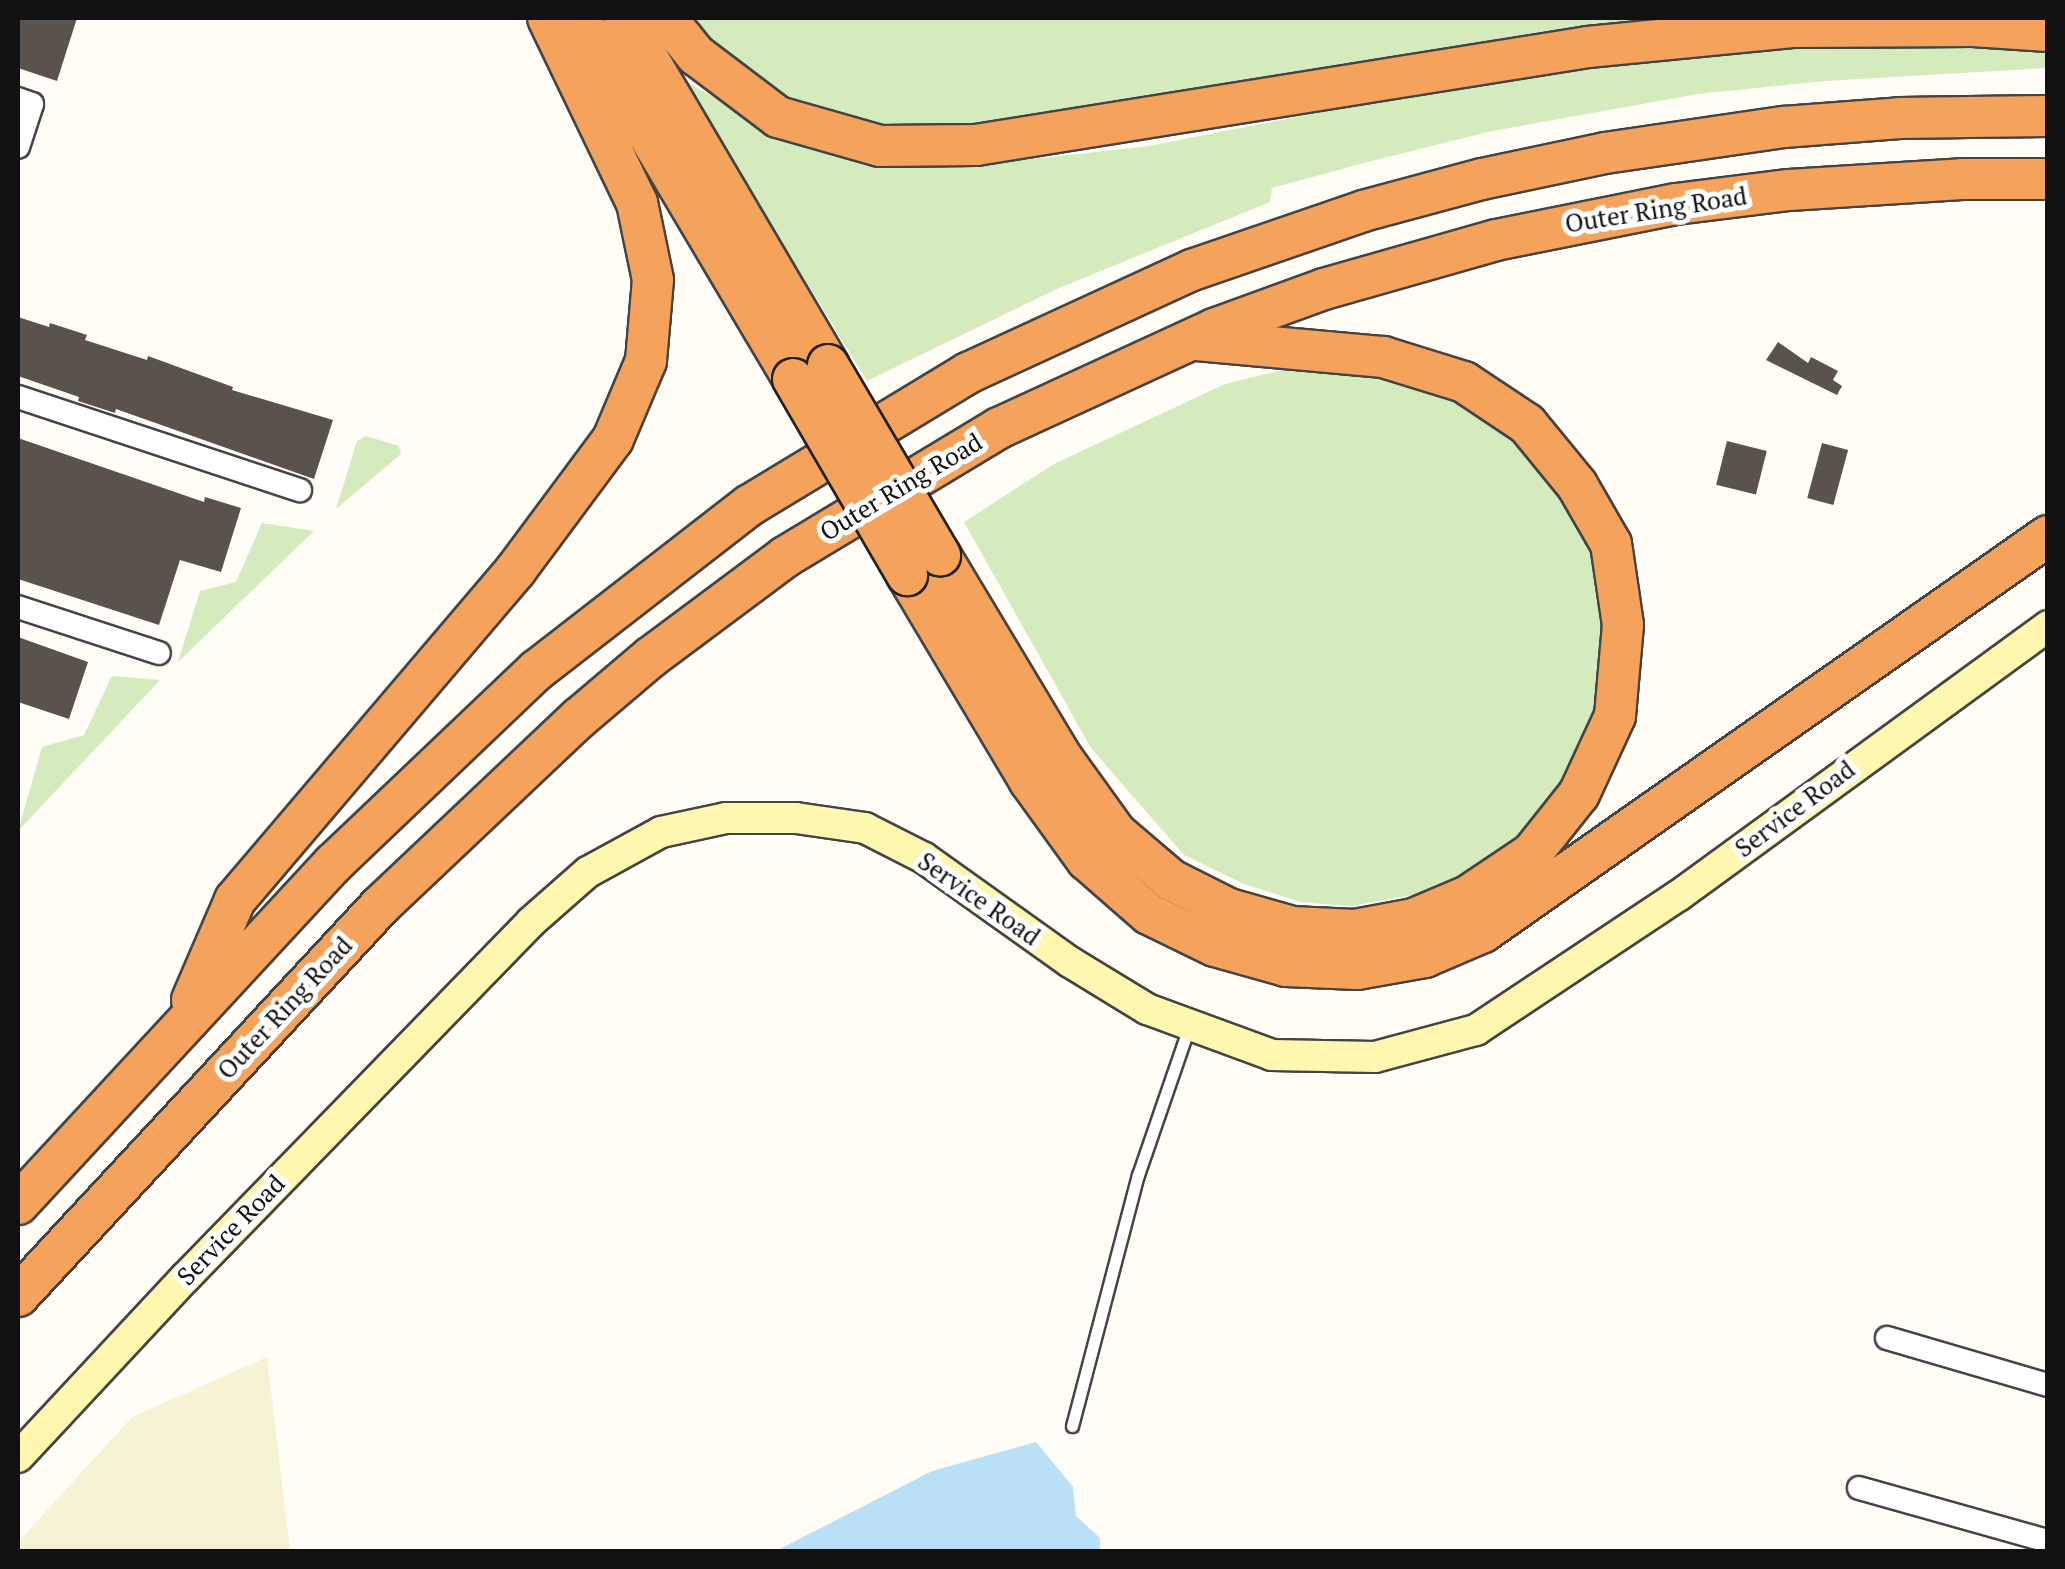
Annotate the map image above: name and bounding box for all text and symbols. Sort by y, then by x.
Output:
street label: Outer Ring Road [1563,181,1749,239]
street label: Outer Ring Road [815,427,987,547]
street label: Service Road [1729,754,1861,864]
street label: Service Road [912,846,1046,952]
street label: Outer Ring Road [211,931,359,1085]
street label: Service Road [171,1169,291,1291]

